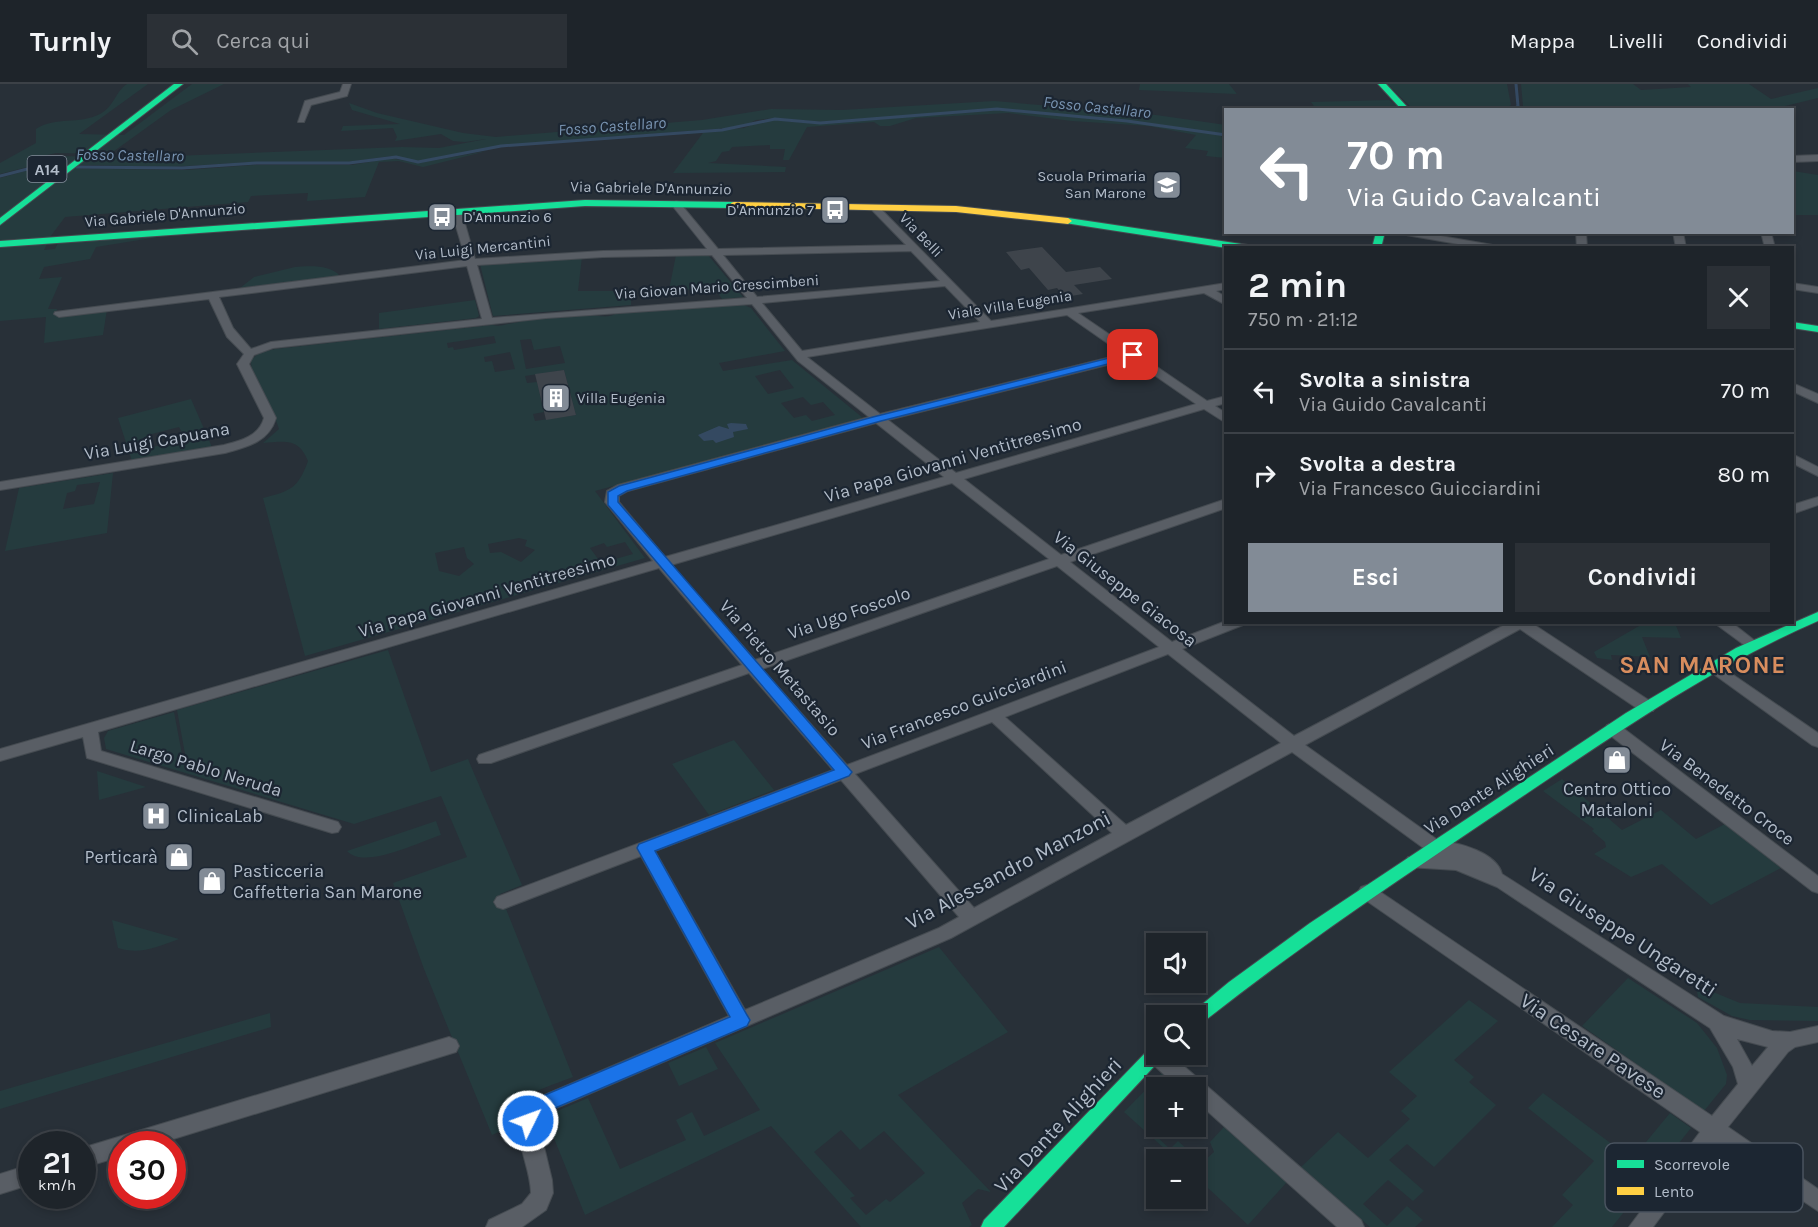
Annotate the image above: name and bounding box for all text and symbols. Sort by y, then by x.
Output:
search box [147,14,567,68]
text: Turnly [30,25,111,58]
icon: search [168,25,201,58]
text: Cerca qui [216,28,310,54]
text: Mappa [1510,29,1575,53]
text: Livelli [1608,29,1664,53]
text: Condividi [1697,29,1788,53]
water label: Fosso Castellaro [1042,92,1152,122]
water label: Fosso Castellaro [557,113,667,139]
text: 70 m [1347,130,1445,180]
icon: left [1248,132,1326,210]
water label: Fosso Castellaro [76,145,184,165]
road number: A14 [28,156,66,182]
place label: Scuola Primaria San Marone [1037,167,1146,202]
school or university icon: Scuola Primaria San Marone [1151,169,1183,201]
street label: Via Gabriele D'Annunzio [570,178,732,198]
text: Via Guido Cavalcanti [1347,181,1601,213]
bus stop icon: D'Annunzio 7 [819,194,851,226]
street label: Via Gabriele D'Annunzio [84,199,246,231]
bus stop icon: D'Annunzio 6 [426,201,458,233]
place label: D'Annunzio 7 [727,201,814,219]
place label: D'Annunzio 6 [463,208,552,226]
street label: Via Belli [896,209,946,261]
street label: Via Luigi Mercantini [414,232,552,264]
text: 2 min [1248,264,1347,306]
button: close [1707,266,1770,329]
street label: Via Giovan Mario Crescimbeni [614,271,820,303]
street label: Viale Villa Eugenia [947,286,1073,324]
text: 750 m · 21:12 [1248,308,1358,331]
pin [1107,329,1158,380]
icon: arrive [1116,338,1149,371]
text: Svolta a sinistra [1299,367,1471,393]
icon: left [1248,375,1281,408]
text: 70 m [1721,378,1770,404]
building icon: Villa Eugenia [540,382,572,414]
place label: Villa Eugenia [577,389,666,407]
text: Via Guido Cavalcanti [1299,393,1487,416]
street label: Via Papa Giovanni Ventitreesimo [822,413,1084,507]
street label: Via Luigi Capuana [83,417,231,465]
text: Svolta a destra [1299,451,1456,477]
icon: right [1248,459,1281,492]
text: 80 m [1718,462,1770,488]
text: Via Francesco Guicciardini [1299,477,1542,500]
street label: Via Giuseppe Giacosa [1049,526,1201,652]
button: Esci [1248,543,1503,612]
button: Condividi [1515,543,1770,612]
street label: Via Papa Giovanni Ventitreesimo [356,548,618,642]
street label: Via Ugo Foscolo [785,582,913,644]
street label: Via Pietro Metastasio [715,595,845,741]
district label: SAN MARONE [1619,651,1787,679]
street label: Via Francesco Guicciardini [858,656,1070,754]
street label: Largo Pablo Neruda [127,734,285,802]
street label: Via Benedetto Croce [1655,734,1799,850]
street label: Via Dante Alighieri [1420,739,1558,839]
shop icon: Centro Ottico Mataloni [1601,744,1633,776]
place label: Centro Ottico Mataloni [1563,778,1671,821]
hospital icon: ClinicaLab [140,800,172,832]
place label: ClinicaLab [177,805,263,827]
street label: Via Alessandro Manzoni [901,806,1115,934]
shop icon: Perticarà [163,841,195,873]
place label: Perticarà [85,846,158,868]
place label: Pasticceria Caffetteria San Marone [233,860,422,903]
street label: Via Giuseppe Ungaretti [1524,862,1722,1002]
shop icon: Pasticceria Caffetteria San Marone [196,865,228,897]
map controls [1146,933,1206,1209]
button: sound [1146,933,1206,993]
street label: Via Cesare Pavese [1516,988,1670,1104]
button: search [1146,1005,1206,1065]
street label: Via Dante Alighieri [989,1052,1127,1198]
button: + [1146,1077,1206,1137]
position arrow [496,1089,560,1153]
speed limit sign: 30 [108,1131,186,1209]
legend [1605,1143,1803,1212]
text: 21 [43,1145,71,1181]
button: − [1146,1149,1206,1209]
text: Scorrevole [1654,1155,1730,1174]
text: km/h [38,1176,76,1194]
text: Lento [1654,1182,1694,1201]

